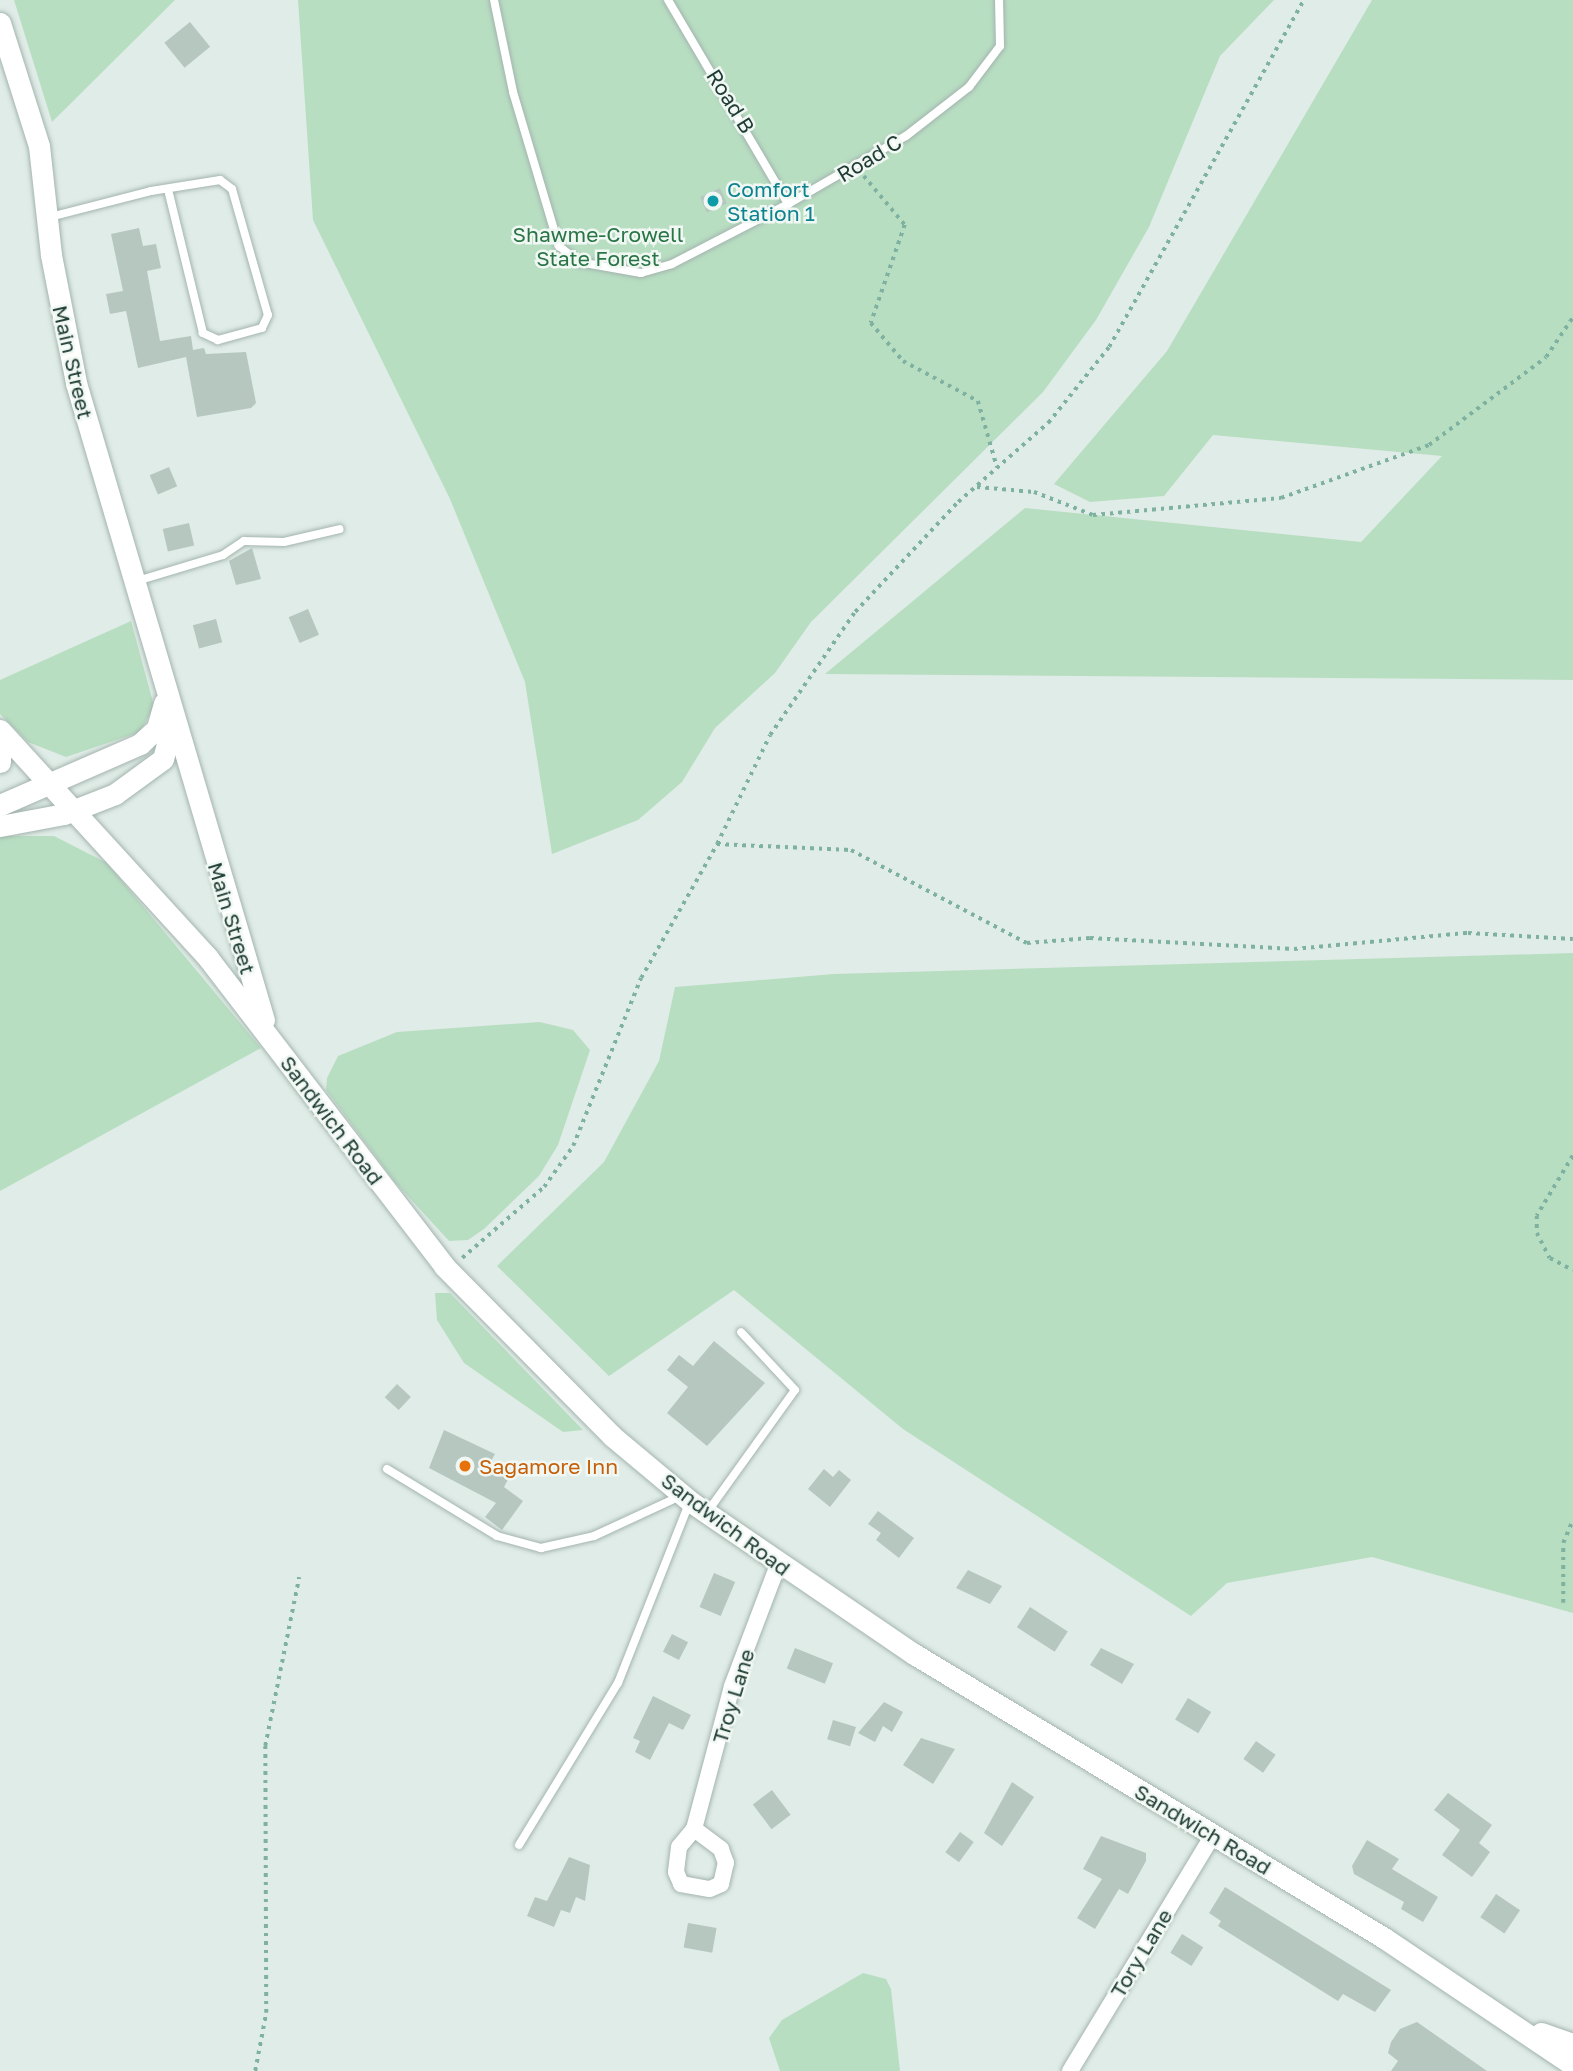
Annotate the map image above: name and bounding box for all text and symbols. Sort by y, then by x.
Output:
street label: Road B [702,64,760,138]
street label: Road C [832,129,906,187]
place label: Comfort Station 1 [727,176,815,226]
marker: Comfort Station 1 [705,193,721,209]
park label: Shawme-Crowell State Forest [513,221,683,271]
street label: Main Street [48,303,98,421]
street label: Main Street [203,859,261,977]
street label: Sandwich Road [275,1051,389,1189]
place label: Sagamore Inn [479,1453,618,1479]
marker: Sagamore Inn [457,1458,473,1474]
street label: Sandwich Road [657,1467,795,1581]
street label: Troy Lane [707,1646,759,1746]
street label: Sandwich Road [1130,1778,1276,1880]
street label: Tory Lane [1105,1904,1177,2002]

